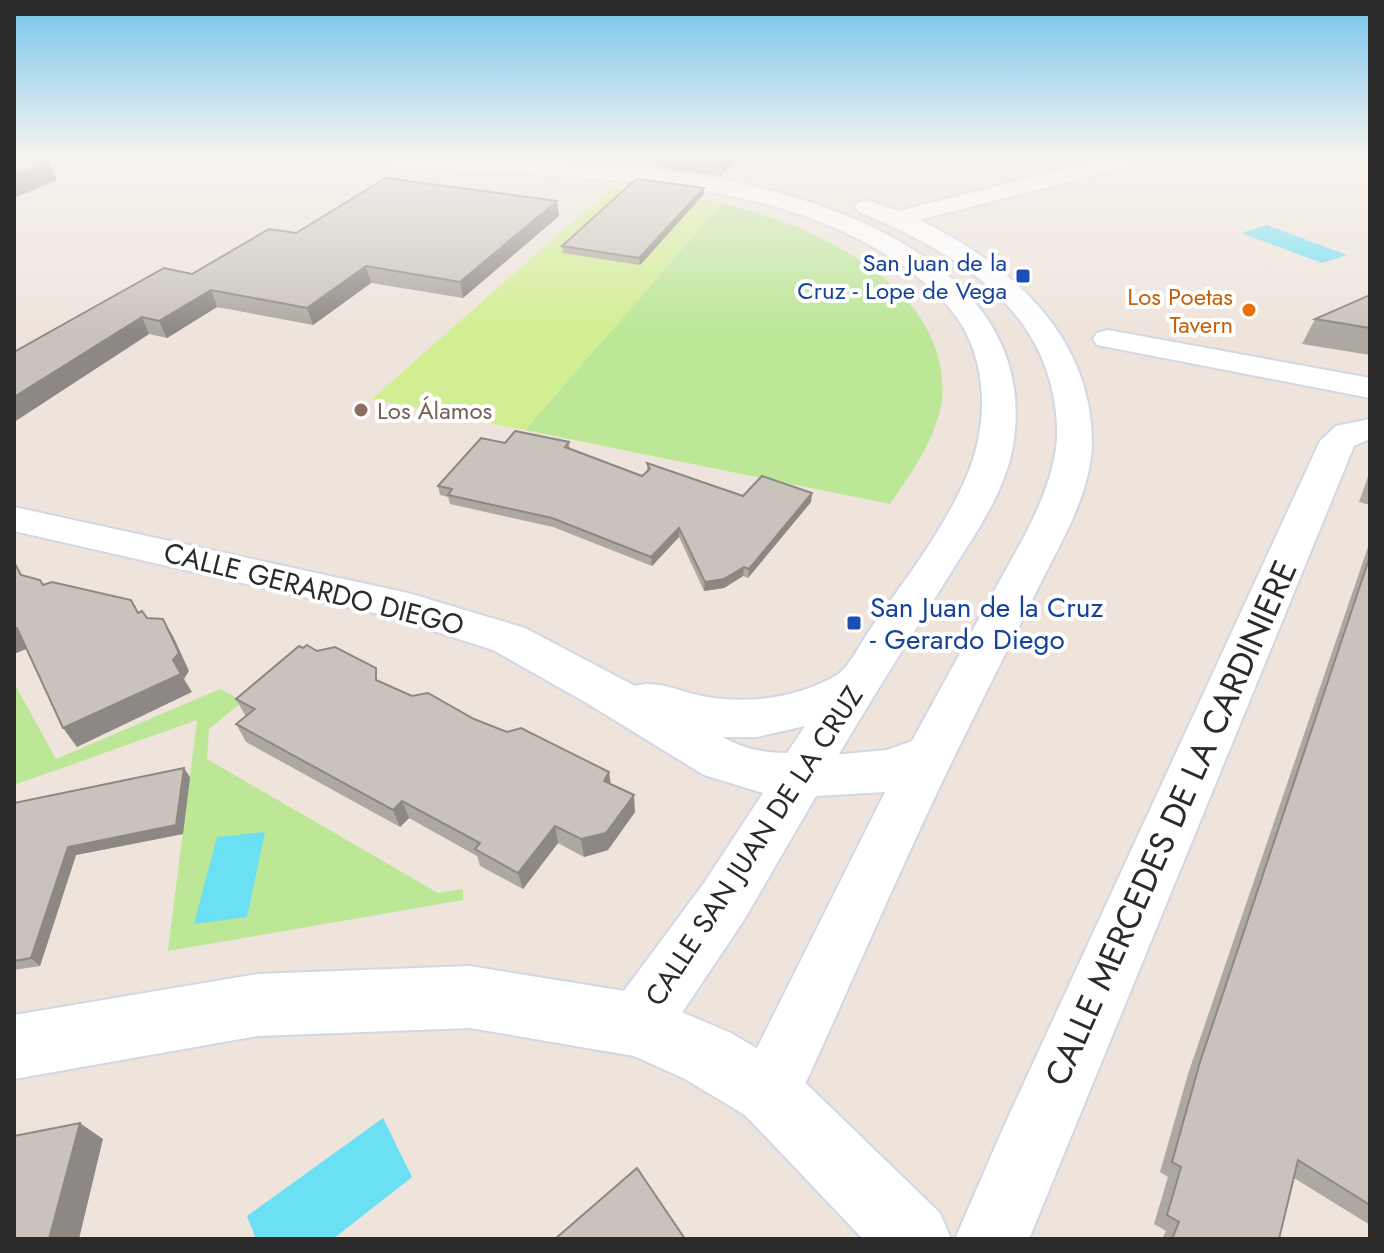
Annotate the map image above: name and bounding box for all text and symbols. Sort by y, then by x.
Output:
place label: San Juan de la Cruz - Lope de Vega [797,245,1007,308]
marker: San Juan de la Cruz - Lope de Vega [1014,267,1032,285]
place label: Los Poetas Tavern [1127,279,1233,342]
marker: Los Poetas Tavern [1240,301,1258,319]
place label: Los Álamos [377,393,492,428]
marker: Los Álamos [352,401,370,419]
street label: CALLE GERARDO DIEGO [160,532,468,646]
street label: CALLE MERCEDES DE LA CARDINIERE [1033,552,1309,1094]
place label: San Juan de la Cruz - Gerardo Diego [870,587,1103,660]
marker: San Juan de la Cruz - Gerardo Diego [845,614,863,632]
street label: CALLE SAN JUAN DE LA CRUZ [635,678,873,1014]

